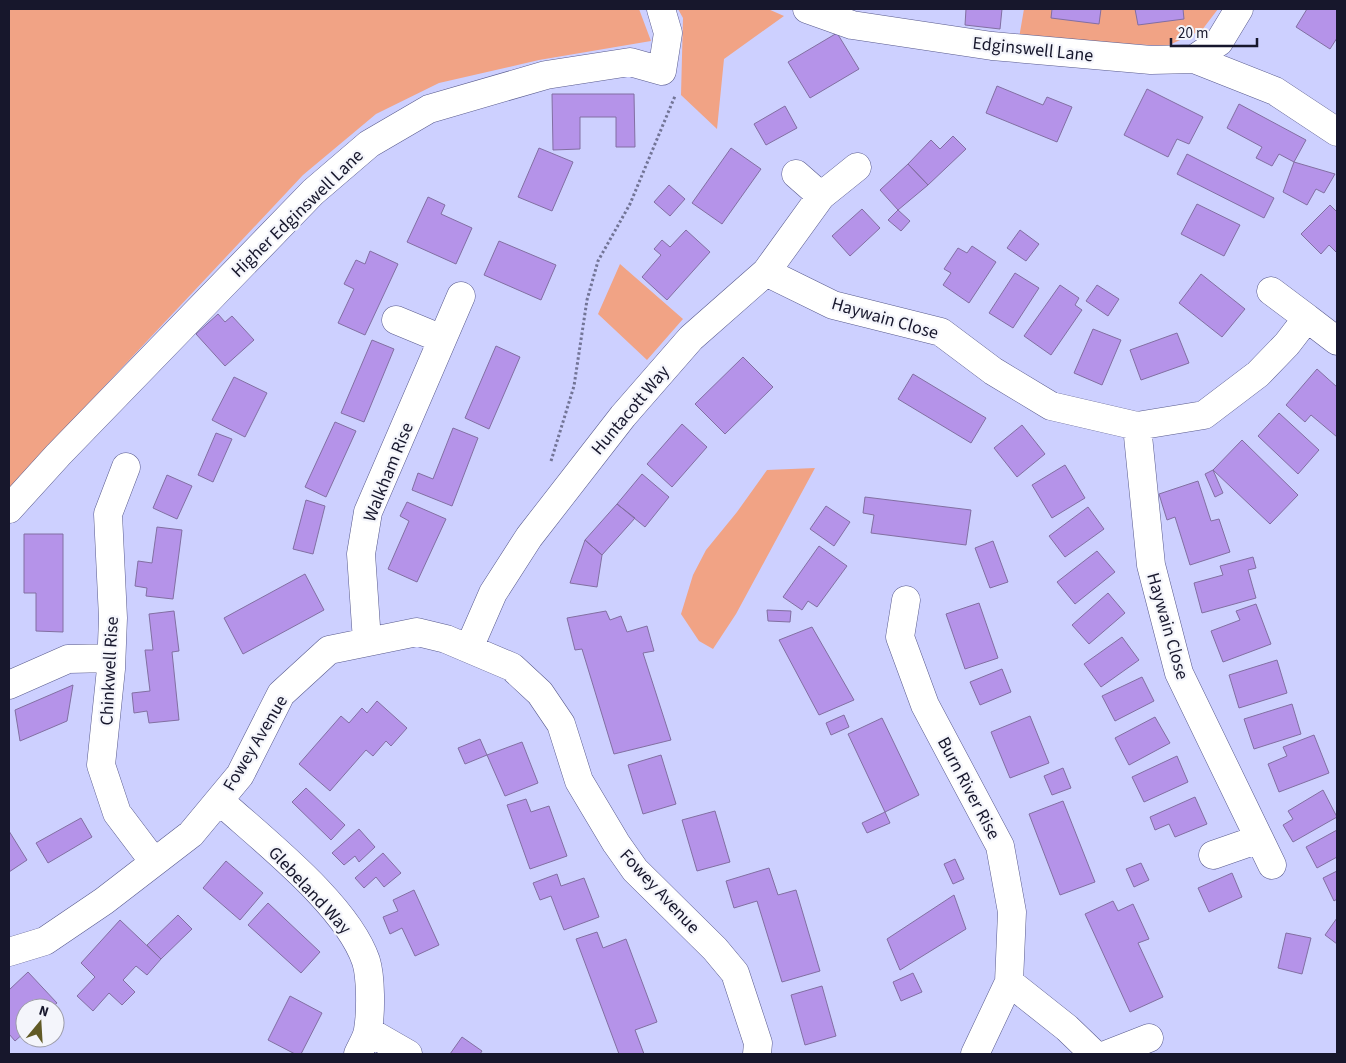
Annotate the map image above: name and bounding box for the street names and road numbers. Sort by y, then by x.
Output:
street label: Edginswell Lane [971,31,1095,68]
street label: Higher Edginswell Lane [226,143,369,283]
street label: Haywain Close [829,291,941,346]
street label: Huntacott Way [585,360,676,461]
street label: Walkham Rise [357,419,420,526]
street label: Haywain Close [1140,570,1195,683]
street label: Chinkwell Rise [94,616,125,726]
street label: Fowey Avenue [217,691,294,796]
street label: Burn River Rise [931,732,1006,844]
street label: Glebeland Way [262,841,357,940]
street label: Fowey Avenue [614,843,706,939]

